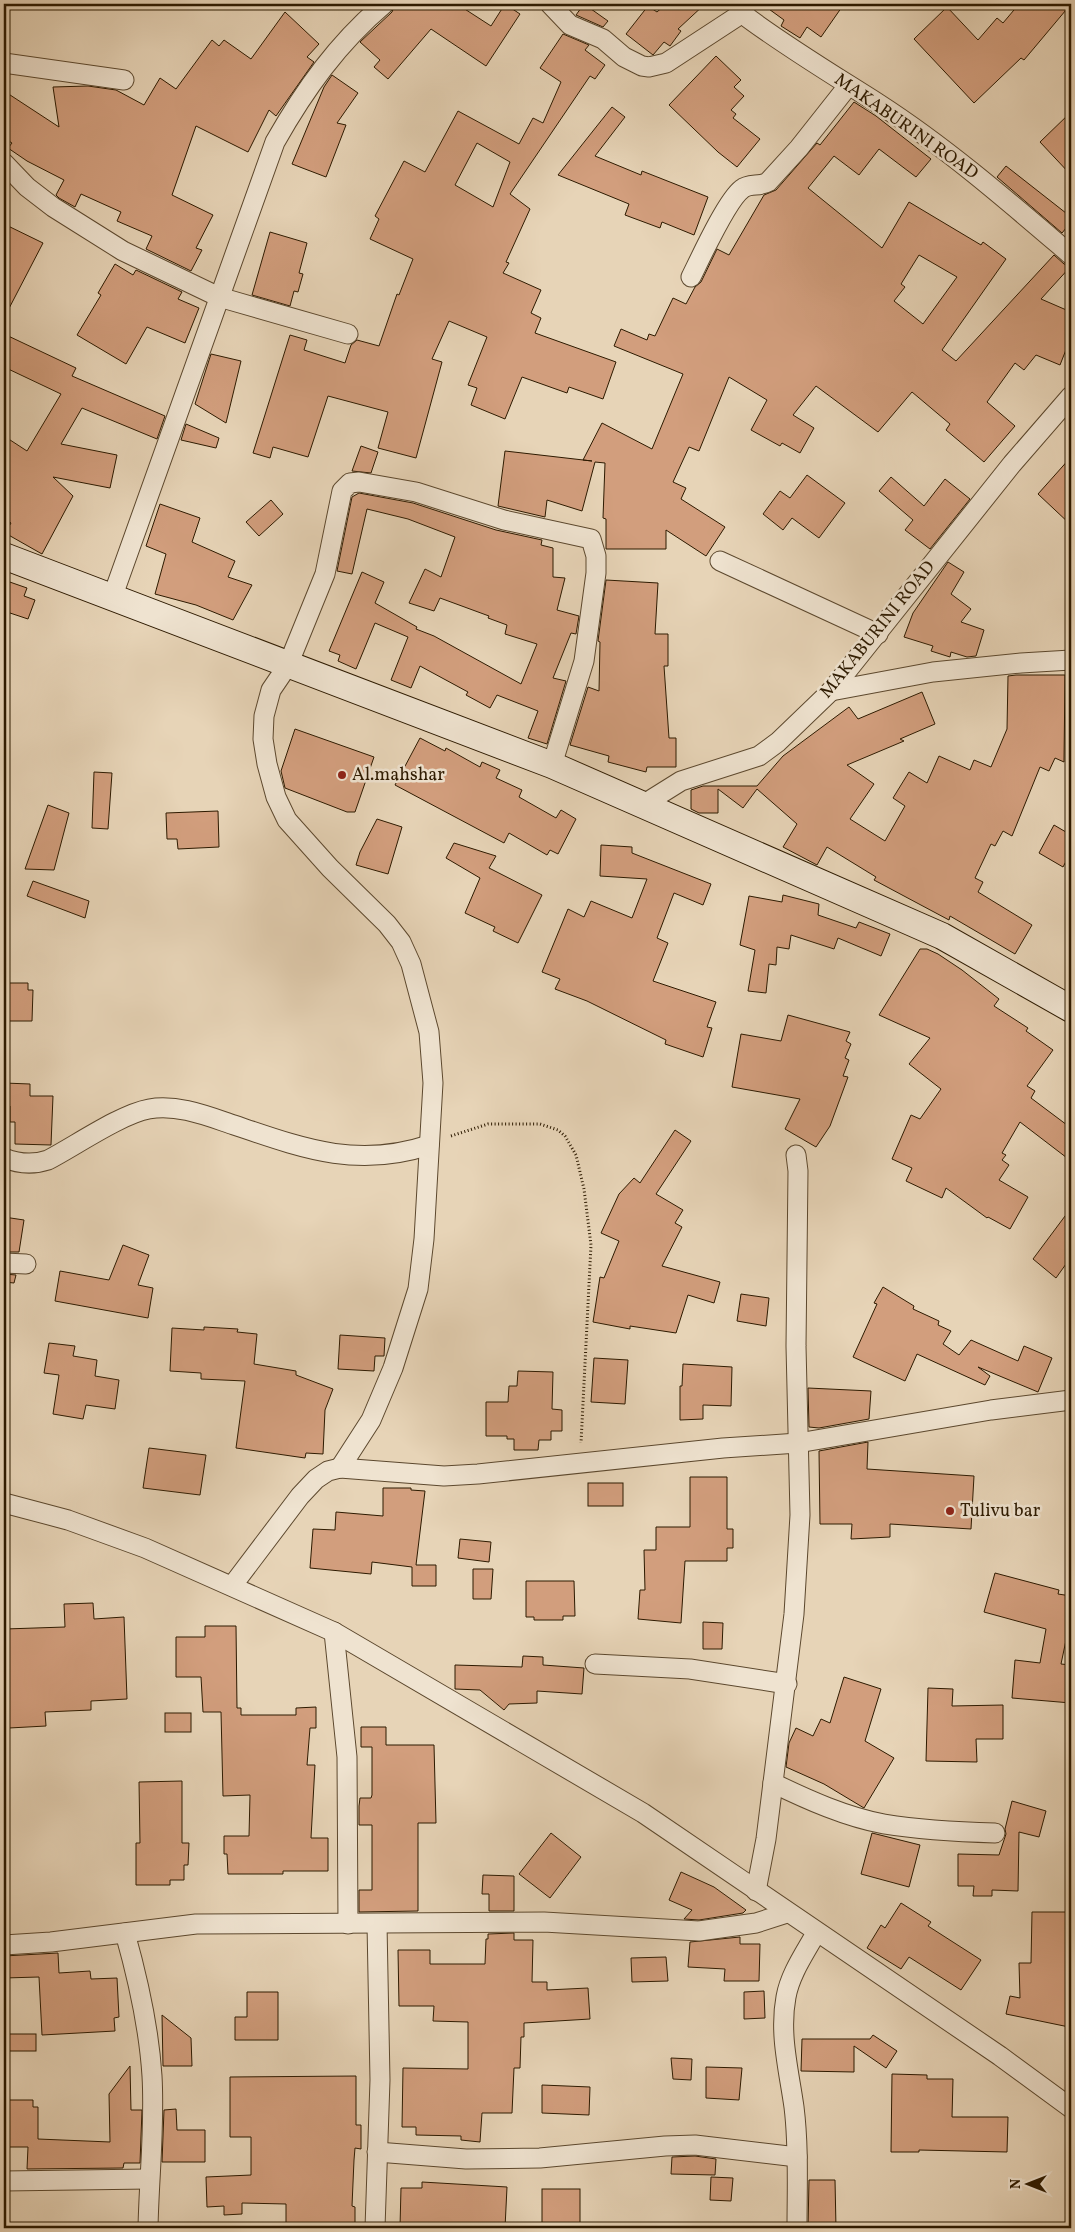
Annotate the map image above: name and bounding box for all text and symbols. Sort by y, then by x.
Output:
street label: MAKABURINI ROAD [829,68,983,186]
street label: MAKABURINI ROAD [815,556,941,704]
place label: Al.mahshar [352,763,445,788]
marker: Al.mahshar [336,769,348,781]
place label: Tulivu bar [960,1499,1041,1524]
marker: Tulivu bar [944,1505,956,1517]
north arrow [1002,2160,1052,2210]
text: N [1007,2179,1026,2189]

